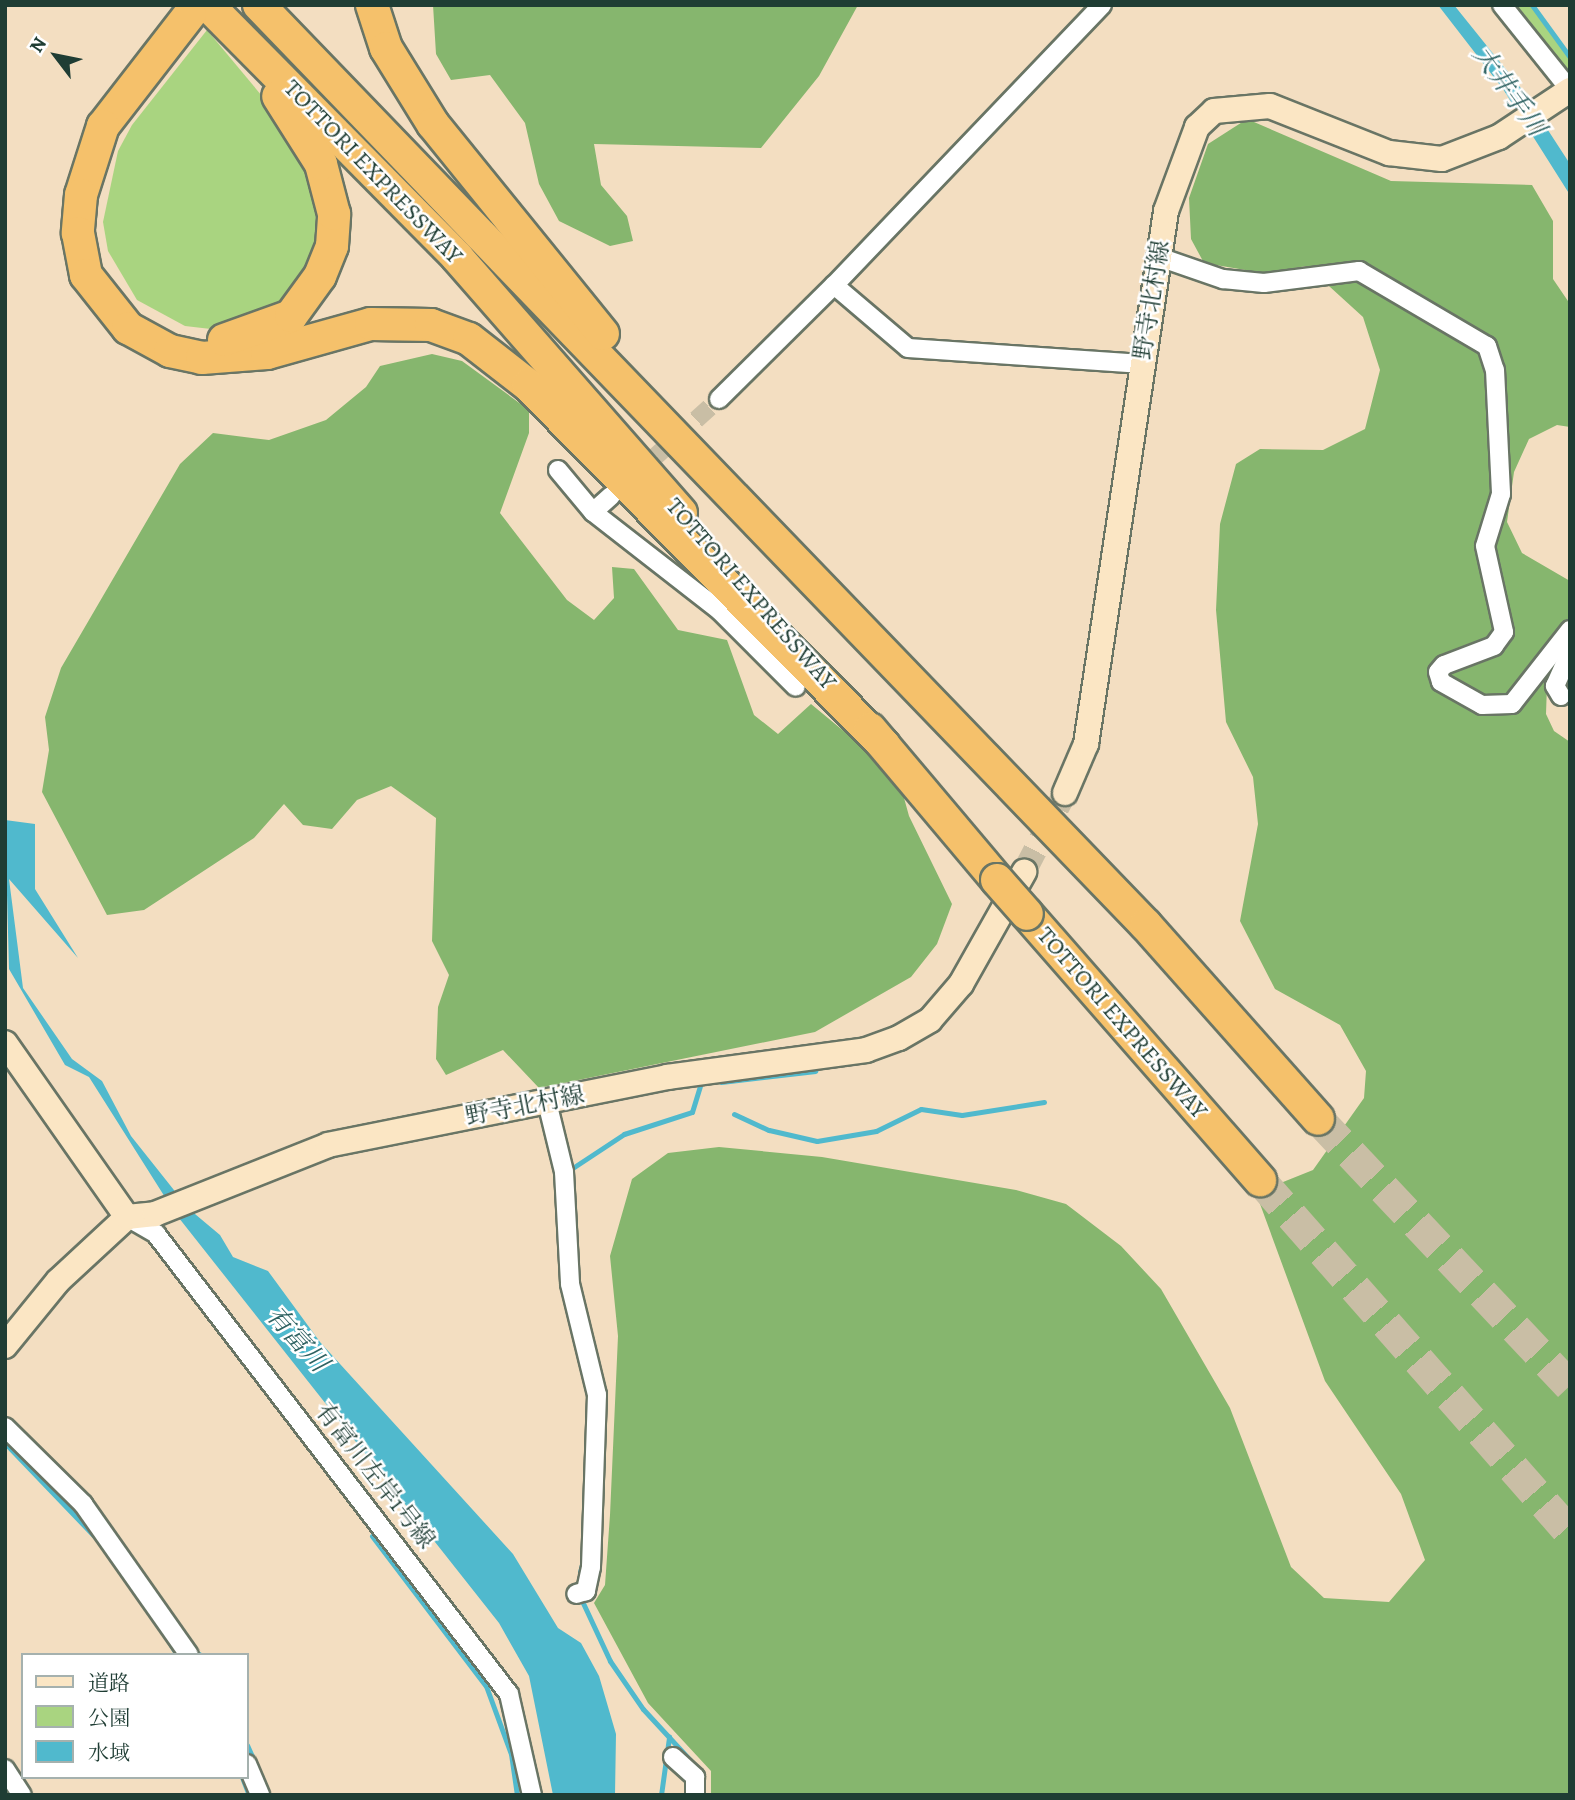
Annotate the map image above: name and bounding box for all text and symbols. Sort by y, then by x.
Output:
north arrow [21,21,91,91]
text: N [23,32,53,58]
water label: 大井手川 [1466,40,1552,142]
street label: TOTTORI EXPRESSWAY [278,74,468,270]
street label: 野寺北村線 [1128,238,1176,362]
street label: TOTTORI EXPRESSWAY [660,492,842,696]
street label: TOTTORI EXPRESSWAY [1031,921,1213,1125]
street label: 野寺北村線 [463,1080,587,1132]
water label: 有富川 [259,1300,335,1378]
street label: 有富川左岸1号線 [309,1398,441,1554]
legend [21,1653,248,1779]
text: 道路 [88,1669,130,1697]
text: 公園 [88,1704,130,1732]
text: 水域 [88,1739,130,1767]

